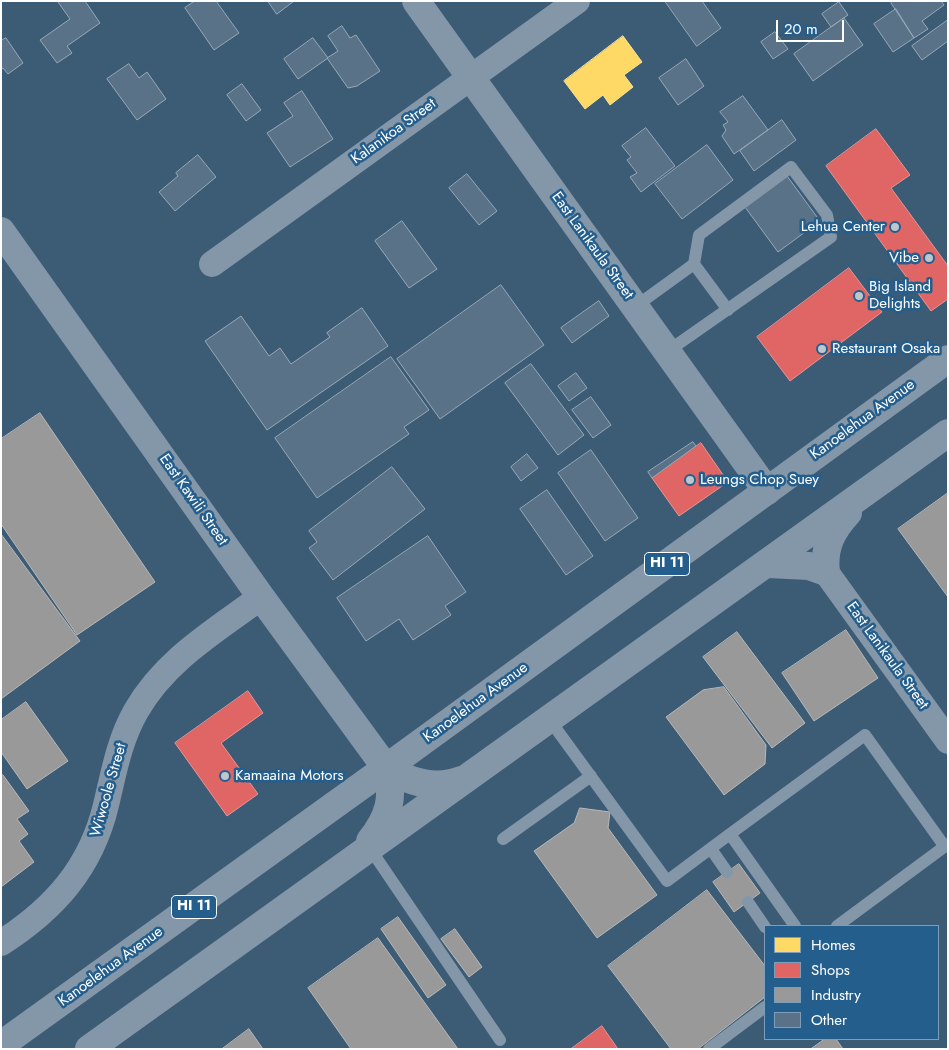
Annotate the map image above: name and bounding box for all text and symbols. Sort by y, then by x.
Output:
scale bar [779,10,846,42]
text: 20 m [784,18,818,40]
street label: Kalanikoa Street [348,95,440,169]
street label: East Lanikaula Street [547,189,637,303]
place label: Lehua Center [801,218,885,236]
marker: Lehua Center [889,221,901,233]
place label: Vibe [889,249,919,267]
marker: Vibe [923,252,935,264]
place label: Big Island Delights [869,278,931,313]
marker: Big Island Delights [853,290,865,302]
place label: Restaurant Osaka [832,340,940,358]
marker: Restaurant Osaka [816,343,828,355]
street label: Kanoelehua Avenue [807,376,919,464]
street label: East Kawili Street [155,451,231,549]
place label: Leungs Chop Suey [700,471,819,489]
marker: Leungs Chop Suey [684,474,696,486]
road number: HI 11 [644,552,690,576]
street label: East Lanikaula Street [842,599,932,713]
street label: Kanoelehua Avenue [420,659,532,747]
street label: Wiwoole Street [87,741,131,839]
place label: Kamaaina Motors [235,767,344,785]
marker: Kamaaina Motors [219,770,231,782]
road number: HI 11 [172,896,216,919]
street label: Kanoelehua Avenue [55,923,167,1011]
legend [764,925,939,1040]
text: Homes [811,934,855,956]
text: Shops [811,959,850,981]
text: Industry [811,984,861,1006]
text: Other [811,1009,847,1031]

